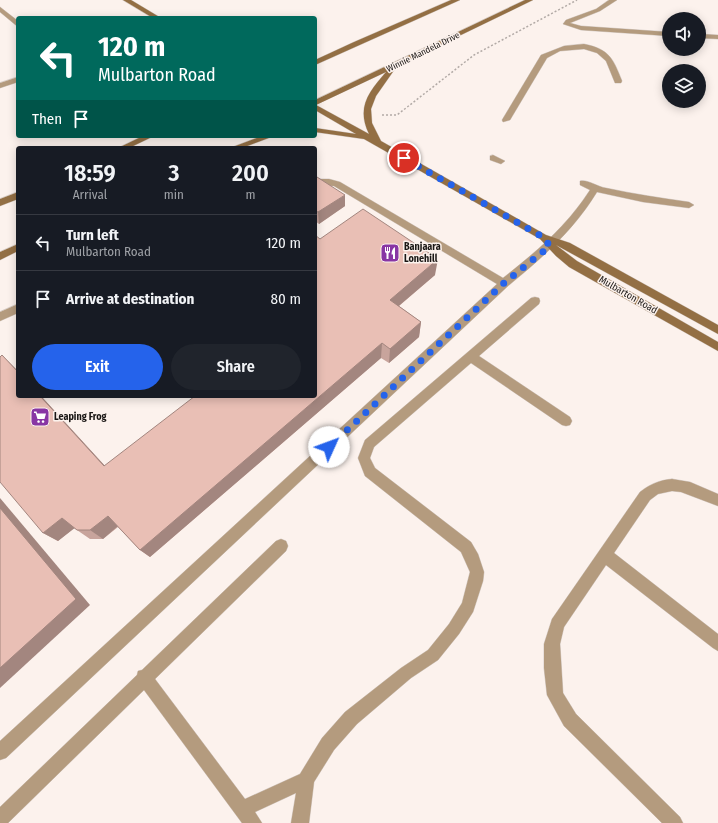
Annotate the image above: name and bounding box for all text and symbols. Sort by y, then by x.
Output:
map controls [662,12,706,108]
button: sound [662,12,706,56]
text: 120 m [98,30,165,63]
street label: Winnie Mandela Drive [385,30,462,74]
icon: left [32,32,84,84]
text: Mulbarton Road [98,64,216,86]
button: layers [662,64,706,108]
icon: arrive [70,108,92,130]
text: Then [32,110,62,128]
pin [387,141,421,175]
icon: arrive [393,147,415,169]
text: 18:59 [64,159,116,187]
text: 3 [168,159,179,187]
text: 200 [232,159,269,187]
text: Arrival [73,187,107,202]
text: min [164,187,184,202]
text: m [245,187,255,202]
text: Turn left [66,226,119,244]
icon: left [32,232,54,254]
text: 120 m [266,234,301,252]
place label: Banjaara Lonehill [404,241,441,265]
restaurant icon: Banjaara Lonehill [379,242,401,264]
text: Mulbarton Road [66,244,151,259]
street label: Mulbarton Road [597,273,659,317]
icon: arrive [32,288,54,310]
text: Arrive at destination [66,290,194,308]
text: 80 m [271,290,301,308]
button: Exit [32,344,163,390]
button: Share [171,344,301,390]
supermarket icon: Leaping Frog [29,406,51,428]
place label: Leaping Frog [54,411,106,423]
position arrow [308,426,350,468]

